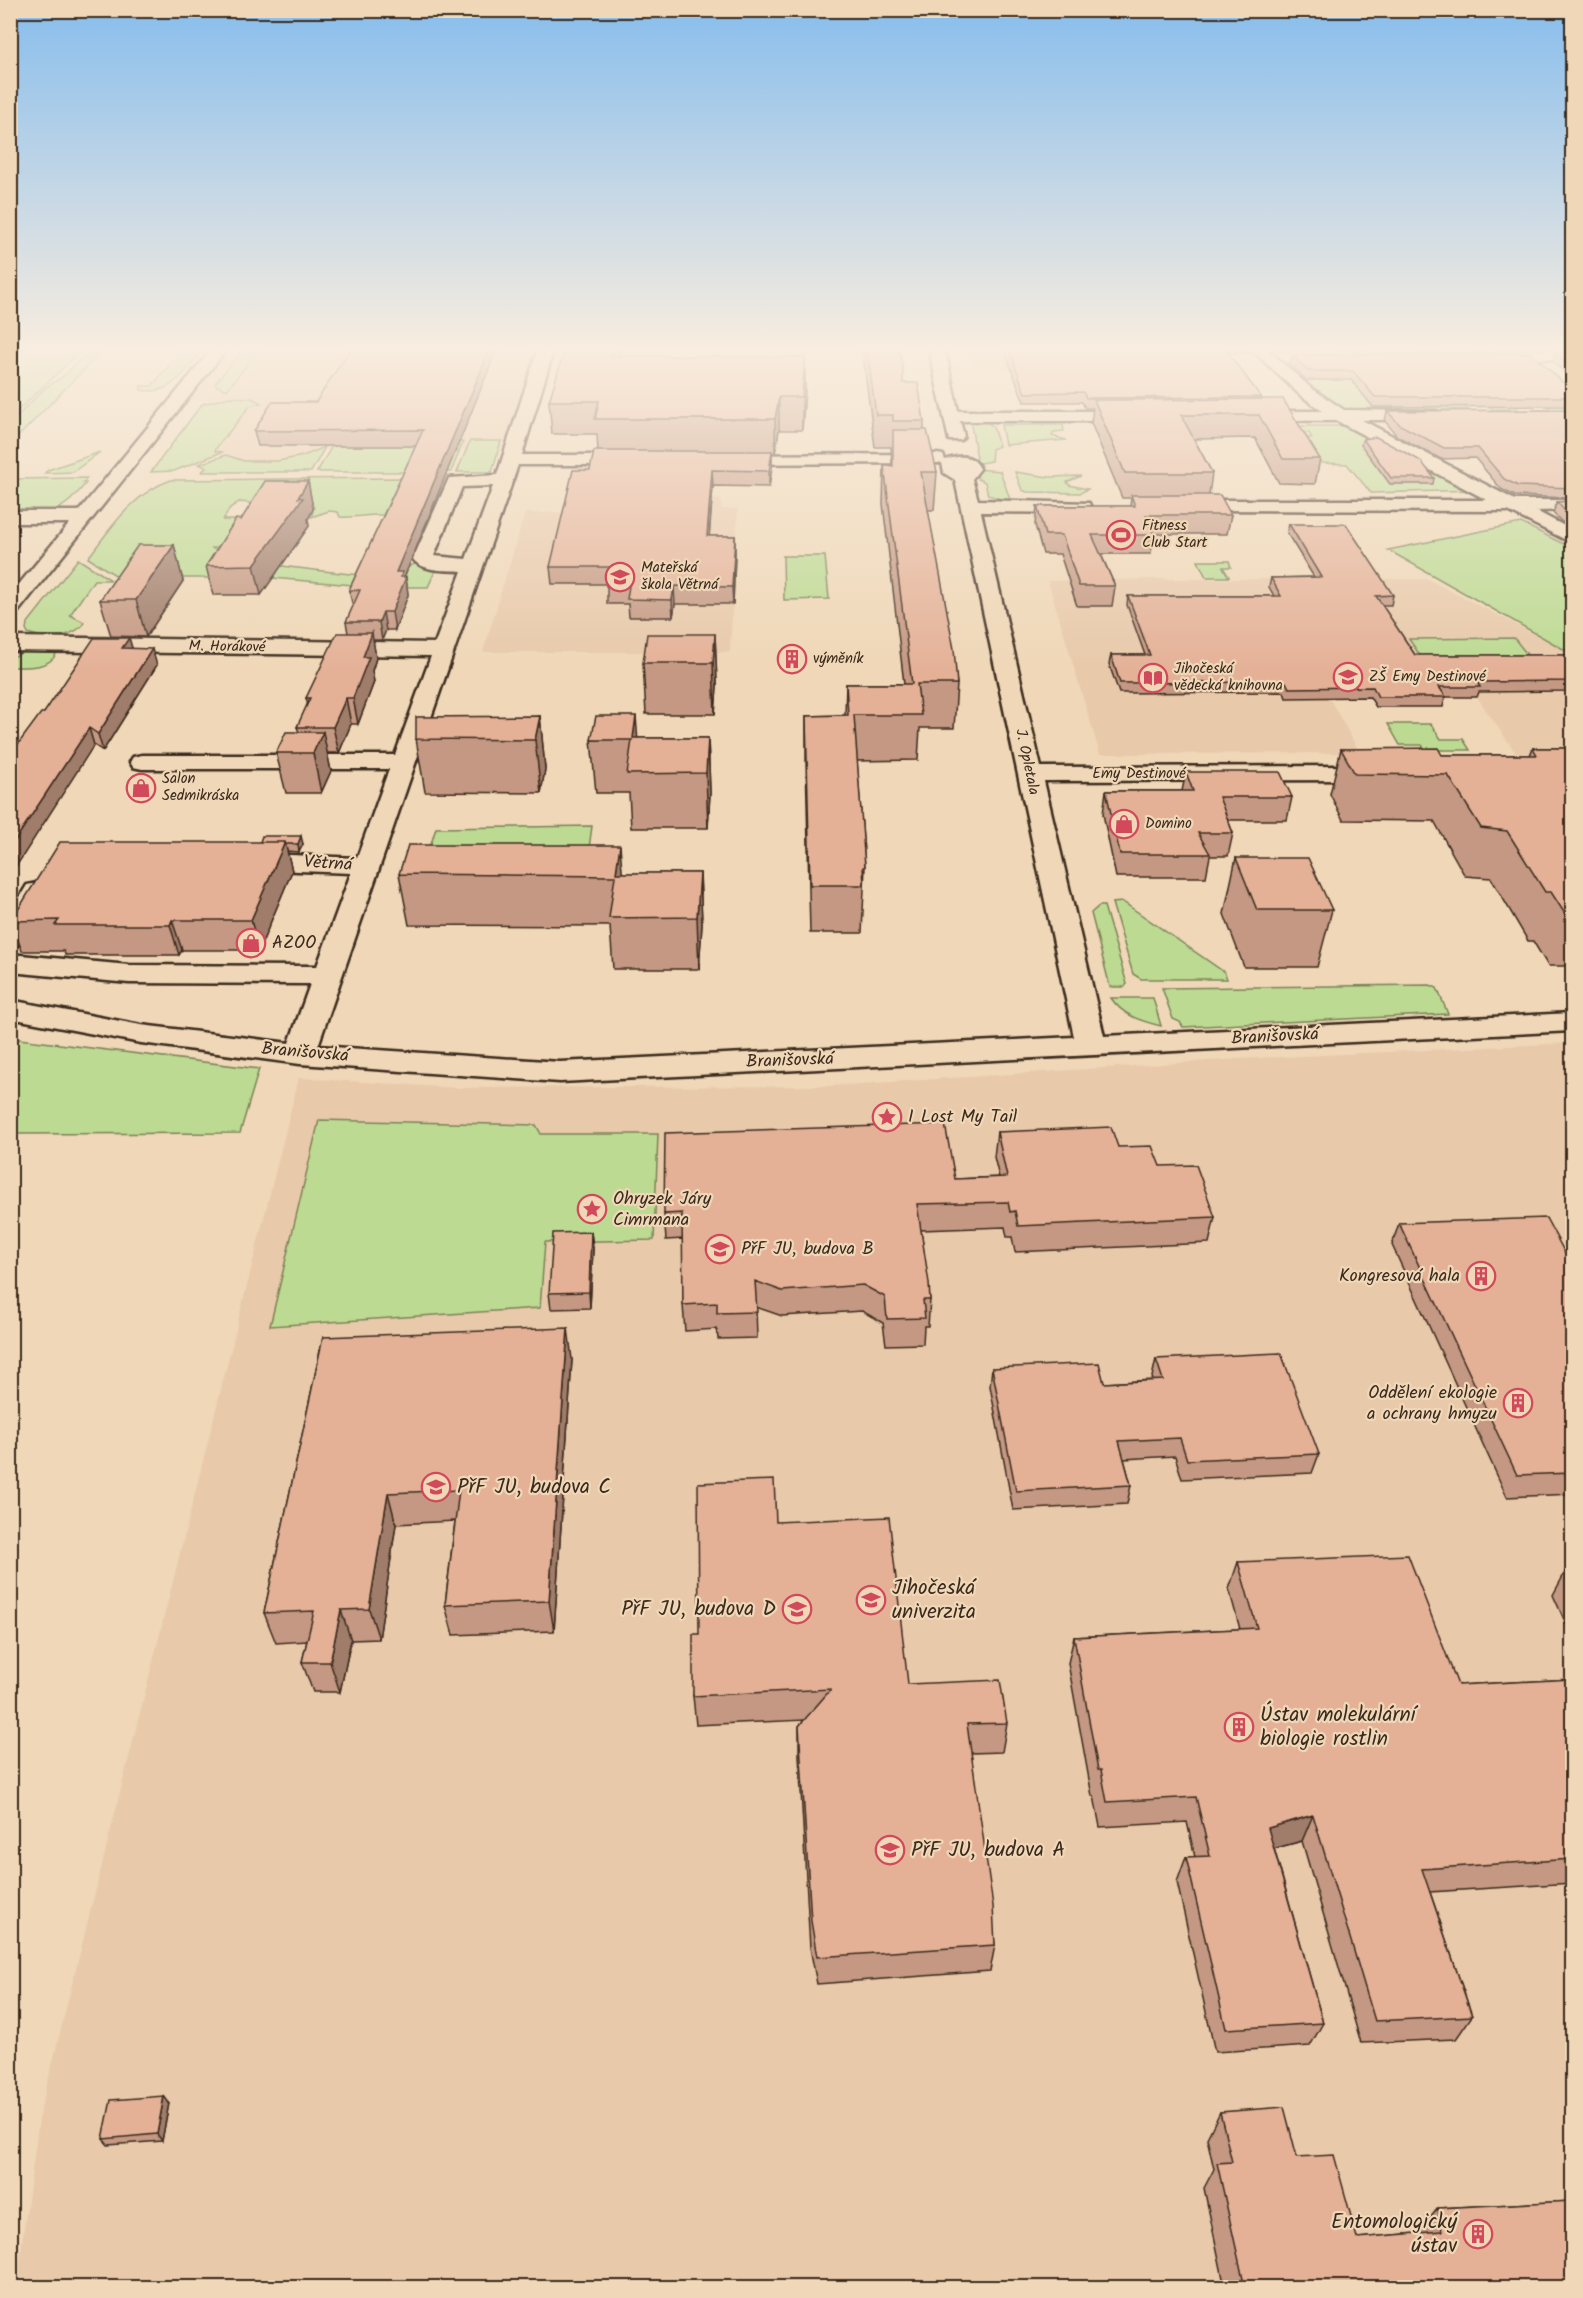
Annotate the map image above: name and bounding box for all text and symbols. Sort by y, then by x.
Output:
place label: Fitness Club Start [1142,514,1208,555]
sports icon: Fitness Club Start [1105,519,1137,551]
place label: Mateřská škola Větrná [641,556,720,597]
school or university icon: Mateřská škola Větrná [604,561,636,593]
street label: M. Horákové [188,634,267,660]
building icon: výměník [776,643,808,675]
place label: výměník [813,647,864,671]
place label: Jihočeská vědecká knihovna [1174,657,1283,698]
school or university icon: ZŠ Emy Destinové [1332,661,1364,693]
library icon: Jihočeská vědecká knihovna [1137,662,1169,694]
place label: ZŠ Emy Destinové [1369,665,1487,689]
street label: J. Opletala [1008,727,1046,797]
street label: Emy Destinové [1092,762,1187,786]
place label: Salon Sedmikráska [162,767,239,808]
shop icon: Salon Sedmikráska [125,772,157,804]
shop icon: Domino [1108,808,1140,840]
place label: Domino [1145,812,1192,836]
street label: Větrná [303,848,355,880]
shop icon: AZOO [235,927,267,959]
place label: AZOO [272,929,316,958]
street label: Branišovská [1230,1020,1321,1054]
street label: Branišovská [260,1035,351,1071]
street label: Branišovská [746,1045,836,1077]
place icon: I Lost My Tail [871,1101,903,1133]
place label: I Lost My Tail [908,1103,1018,1132]
place label: Ohryzek Járy Cimrmana [613,1185,712,1235]
place icon: Ohryzek Járy Cimrmana [576,1193,608,1225]
school or university icon: PřF JU, budova B [704,1233,736,1265]
place label: PřF JU, budova B [741,1235,874,1264]
building icon: Kongresová hala [1465,1260,1497,1292]
place label: Kongresová hala [1339,1262,1460,1291]
place label: Oddělení ekologie a ochrany hmyzu [1367,1379,1497,1429]
building icon: Oddělení ekologie a ochrany hmyzu [1502,1387,1534,1419]
school or university icon: PřF JU, budova C [420,1471,452,1503]
place label: PřF JU, budova C [457,1471,611,1504]
place label: Jihočeská univerzita [892,1572,977,1629]
school or university icon: Jihočeská univerzita [855,1584,887,1616]
place label: PřF JU, budova D [621,1593,776,1626]
school or university icon: PřF JU, budova D [781,1593,813,1625]
place label: Ústav molekulární biologie rostlin [1260,1699,1419,1756]
building icon: Ústav molekulární biologie rostlin [1223,1711,1255,1743]
school or university icon: PřF JU, budova A [874,1834,906,1866]
place label: PřF JU, budova A [911,1834,1065,1867]
place label: Entomologický ústav [1331,2206,1458,2263]
building icon: Entomologický ústav [1462,2218,1494,2250]

